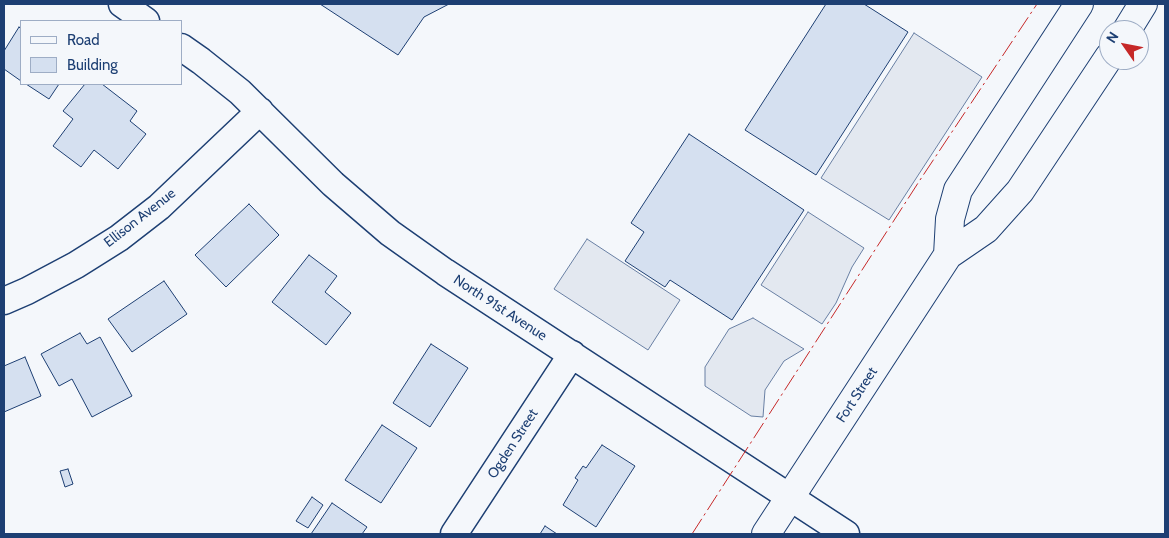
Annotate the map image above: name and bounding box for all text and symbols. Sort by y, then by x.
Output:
legend [20,20,182,85]
north arrow [1099,20,1149,70]
text: N [1102,28,1123,46]
text: Road [67,31,100,49]
text: Building [67,56,118,74]
street label: Ellison Avenue [101,185,179,251]
street label: North 91st Avenue [450,272,550,344]
street label: Fort Street [833,364,881,426]
street label: Ogden Street [484,406,542,482]

